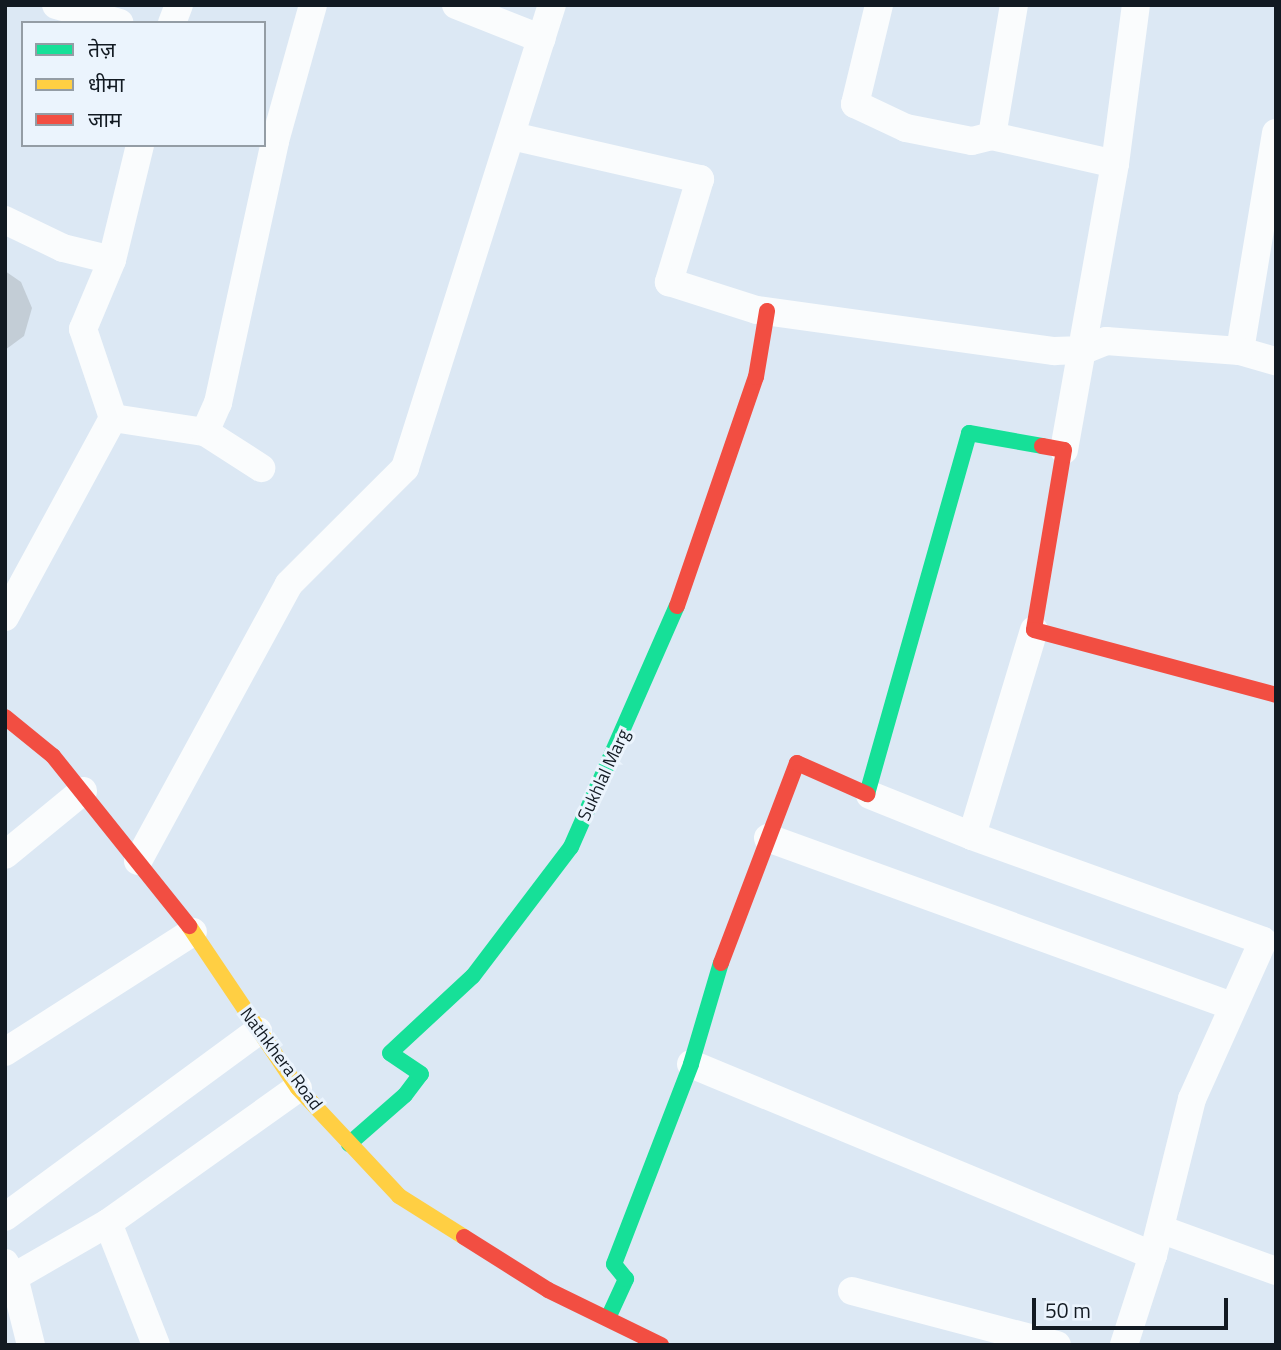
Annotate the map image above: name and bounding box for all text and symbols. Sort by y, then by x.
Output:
legend [21,21,266,147]
text: तेज़ [88,33,116,65]
text: धीमा [88,68,124,100]
text: जाम [88,103,122,135]
street label: Sukhlal Marg [573,726,635,824]
street label: Nathkhera Road [235,1003,327,1115]
scale bar [1036,1284,1232,1328]
text: 50 m [1045,1294,1091,1326]

